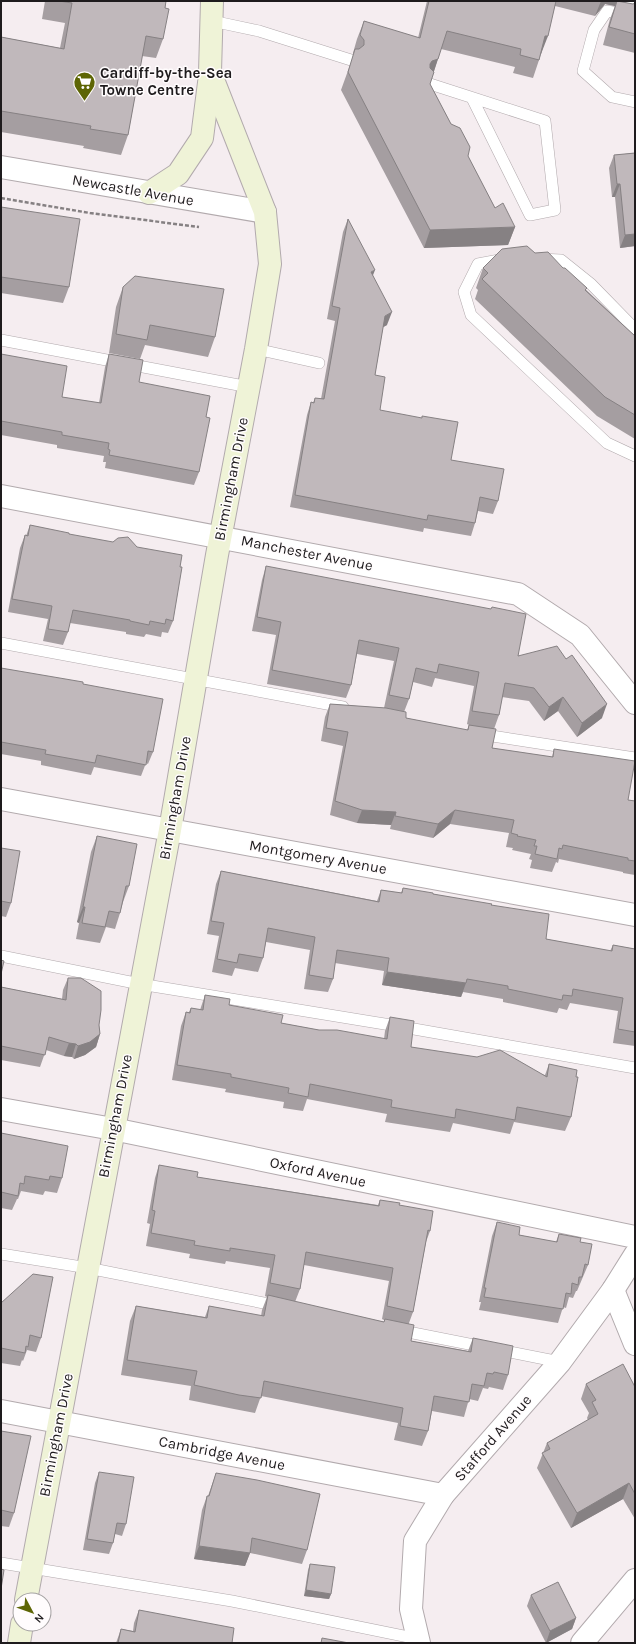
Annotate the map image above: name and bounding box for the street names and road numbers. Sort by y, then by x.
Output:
street label: Newcastle Avenue [71,170,195,210]
street label: Birmingham Drive [210,416,252,542]
street label: Manchester Avenue [239,531,375,575]
street label: Birmingham Drive [155,735,195,861]
street label: Montgomery Avenue [248,836,388,878]
street label: Birmingham Drive [94,1053,136,1179]
street label: Oxford Avenue [268,1153,368,1191]
street label: Birmingham Drive [35,1372,77,1498]
street label: Stafford Avenue [451,1391,535,1485]
street label: Cambridge Avenue [157,1432,287,1474]

